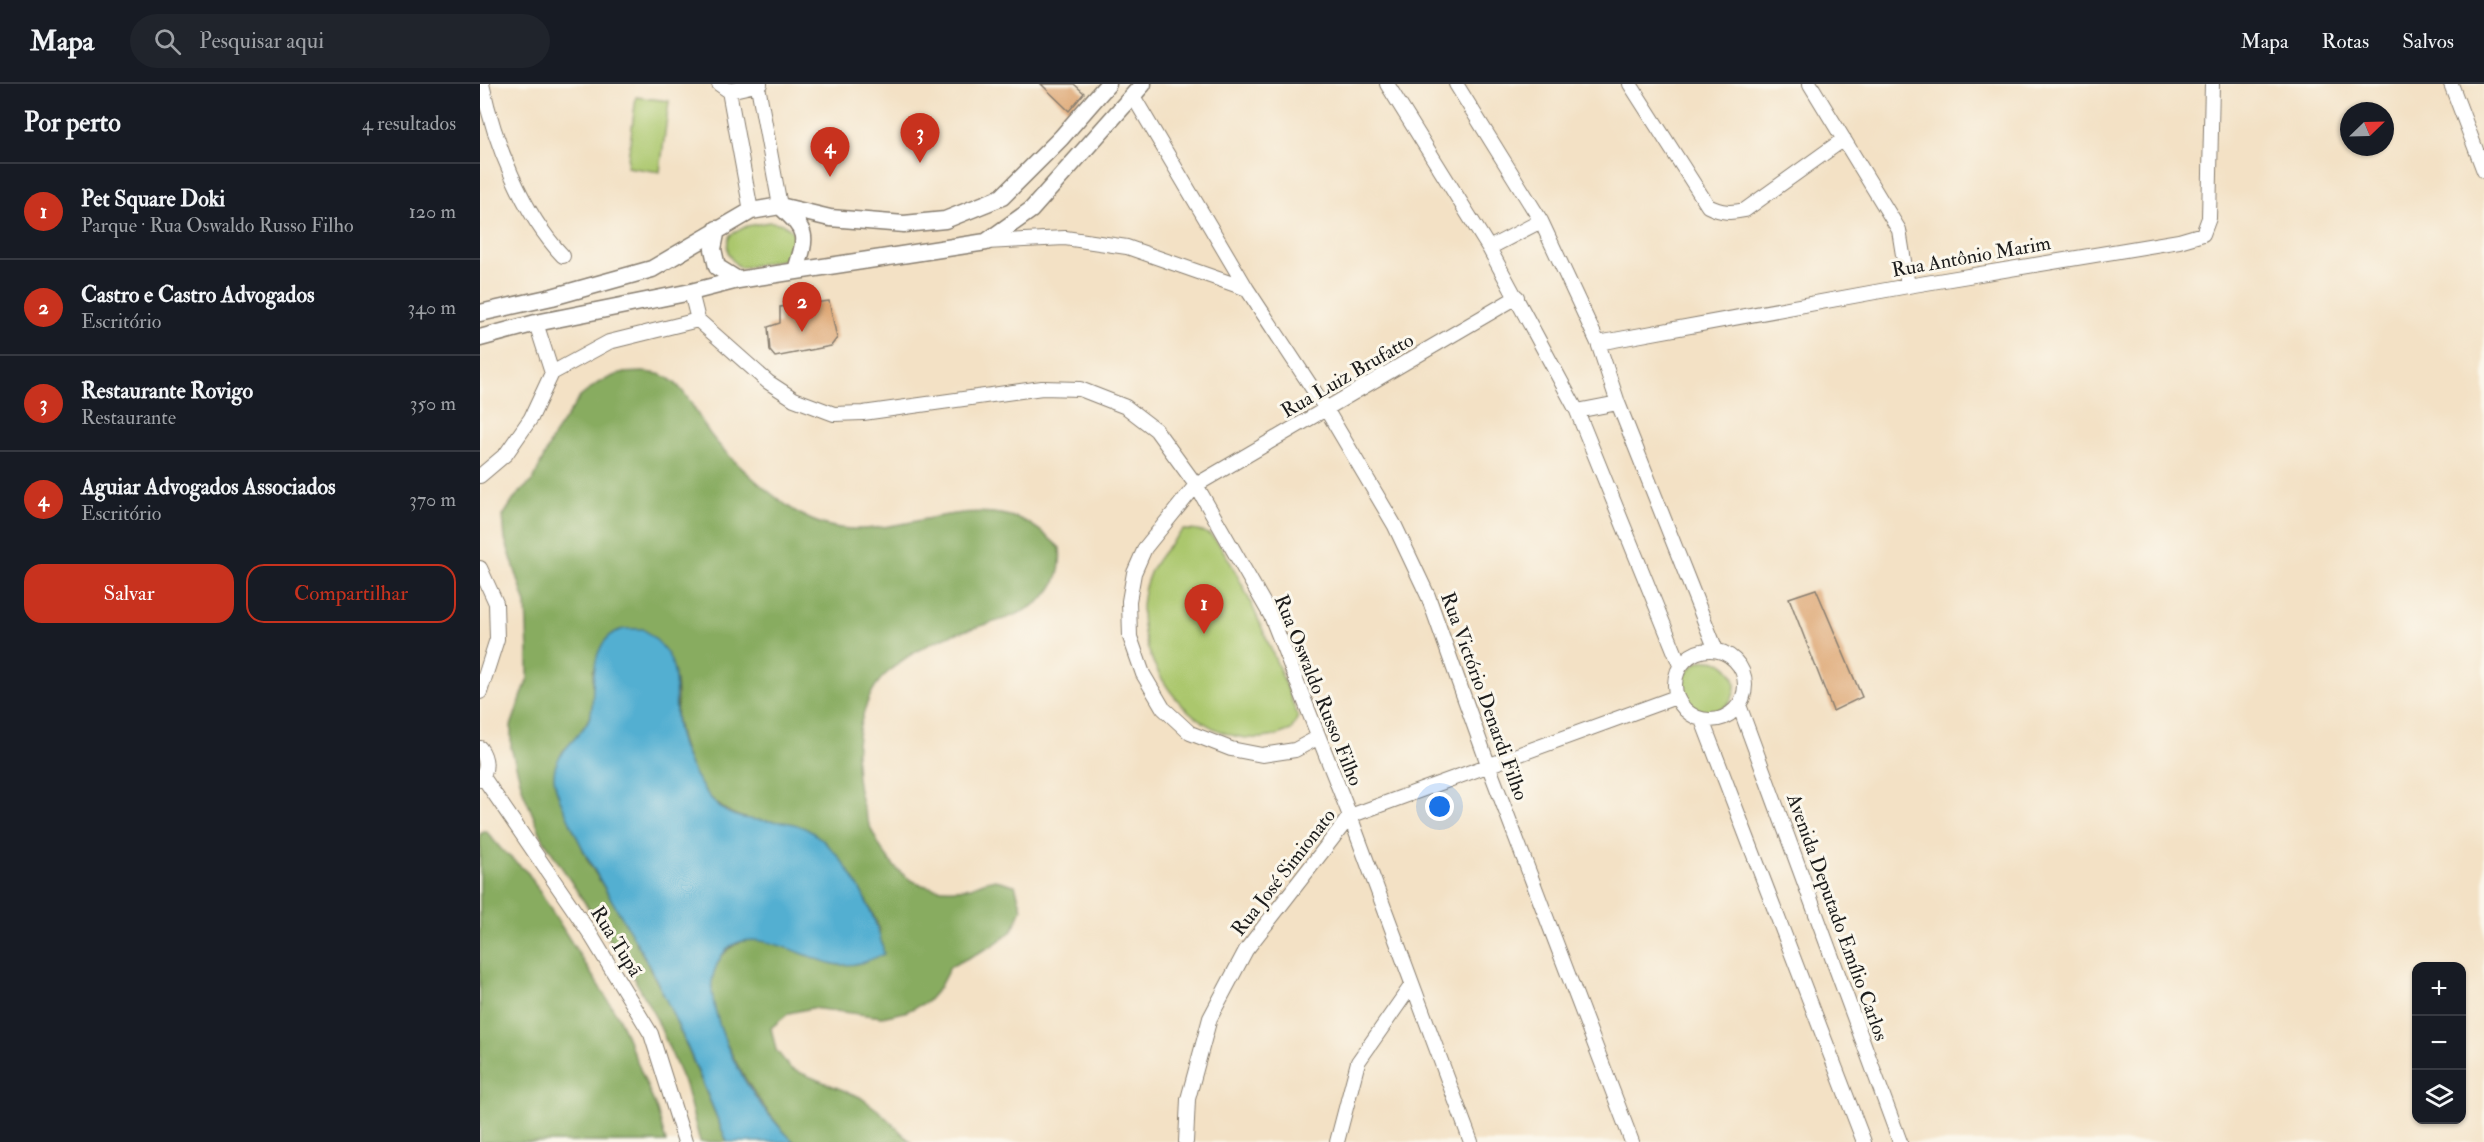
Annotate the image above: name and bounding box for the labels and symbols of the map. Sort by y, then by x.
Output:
north arrow [2340,102,2394,156]
pin: 3 [900,113,940,163]
pin: 4 [810,128,850,177]
street label: Rua Antônio Marim [1890,230,2053,283]
pin: 2 [782,282,822,332]
street label: Rua Luiz Brufatto [1276,327,1418,424]
pin: 1 [1184,584,1224,634]
street label: Rua Victório Denardi Filho [1435,589,1534,804]
street label: Rua Oswaldo Russo Filho [1269,591,1368,790]
street label: Avenida Deputado Emílio Carlos [1780,789,1894,1045]
your location [1425,792,1454,821]
street label: Rua José Simionato [1226,804,1341,941]
street label: Rua Tupã [584,901,648,982]

